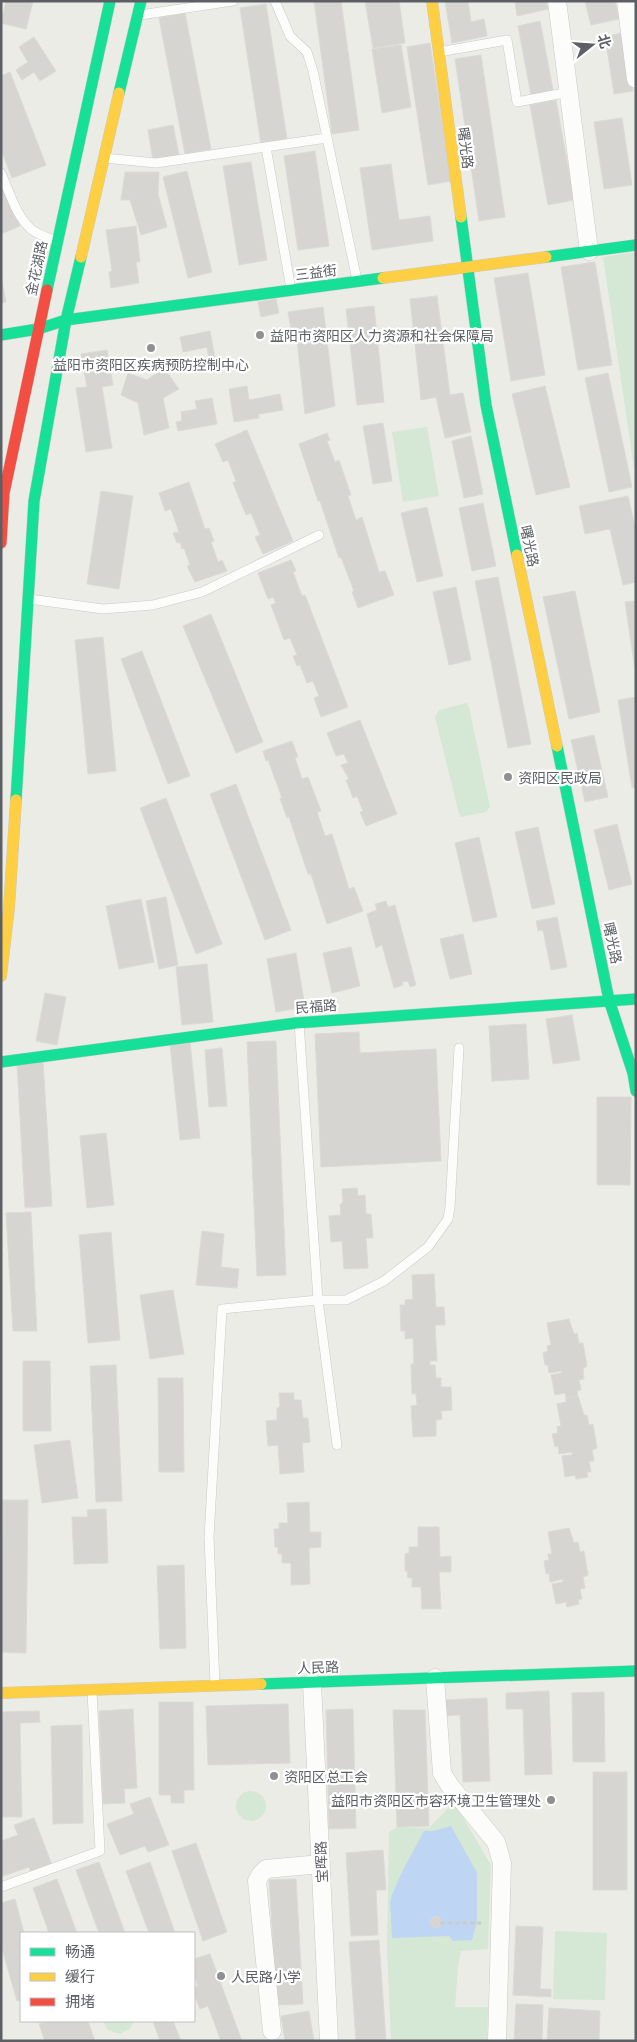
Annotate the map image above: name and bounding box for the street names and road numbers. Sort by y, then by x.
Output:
street label: 曙光路 [455,126,477,170]
street label: 金花湖路 [22,239,50,297]
street label: 三益街 [294,261,338,283]
street label: 曙光路 [517,524,543,568]
street label: 曙光路 [600,921,626,965]
street label: 民福路 [294,996,338,1016]
street label: 人民路 [297,1658,339,1676]
street label: 宝晖路 [311,1841,331,1883]

